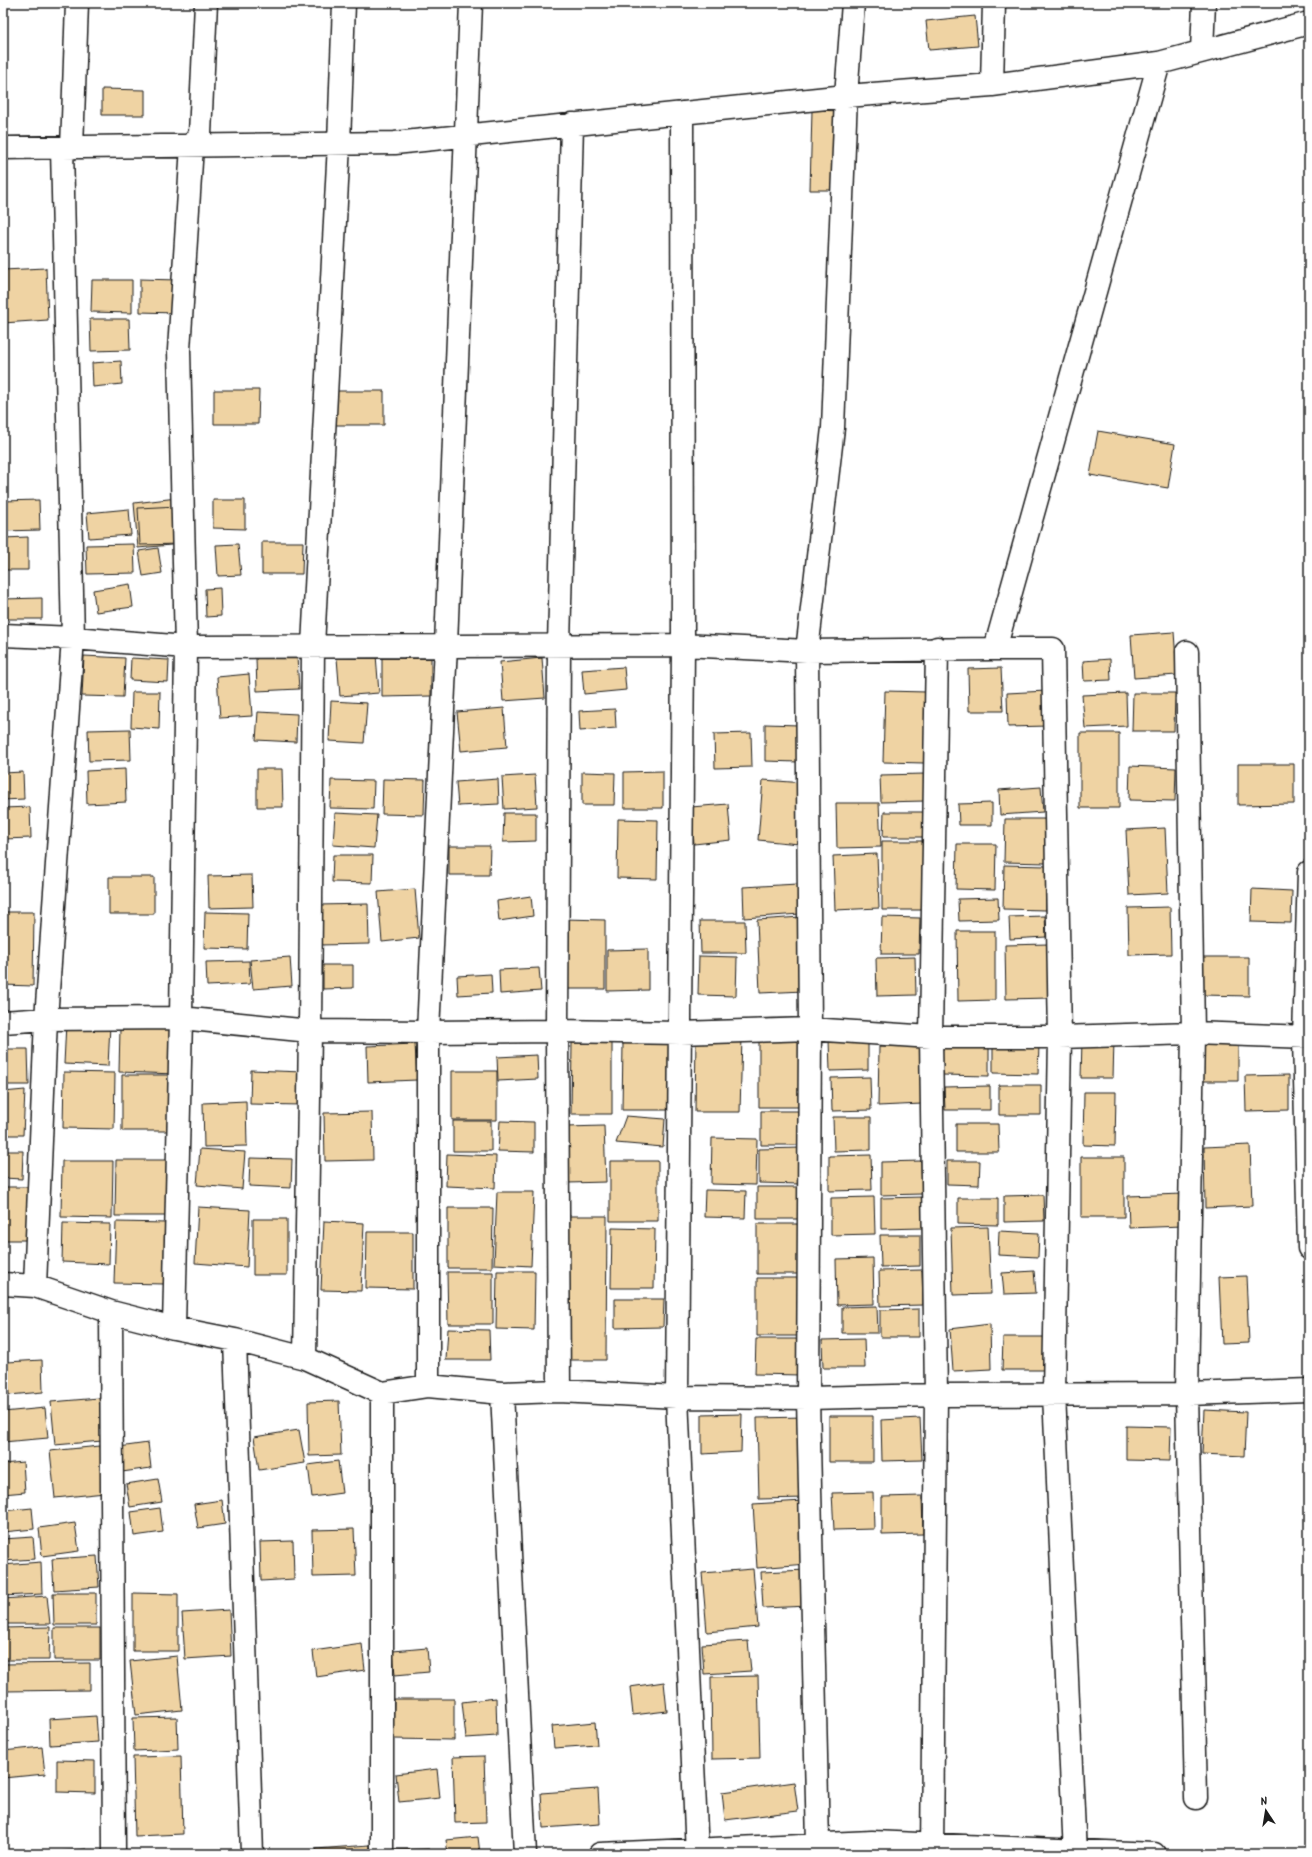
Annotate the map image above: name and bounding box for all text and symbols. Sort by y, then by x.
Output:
north arrow [1246,1791,1286,1831]
text: N [1259,1793,1269,1812]

